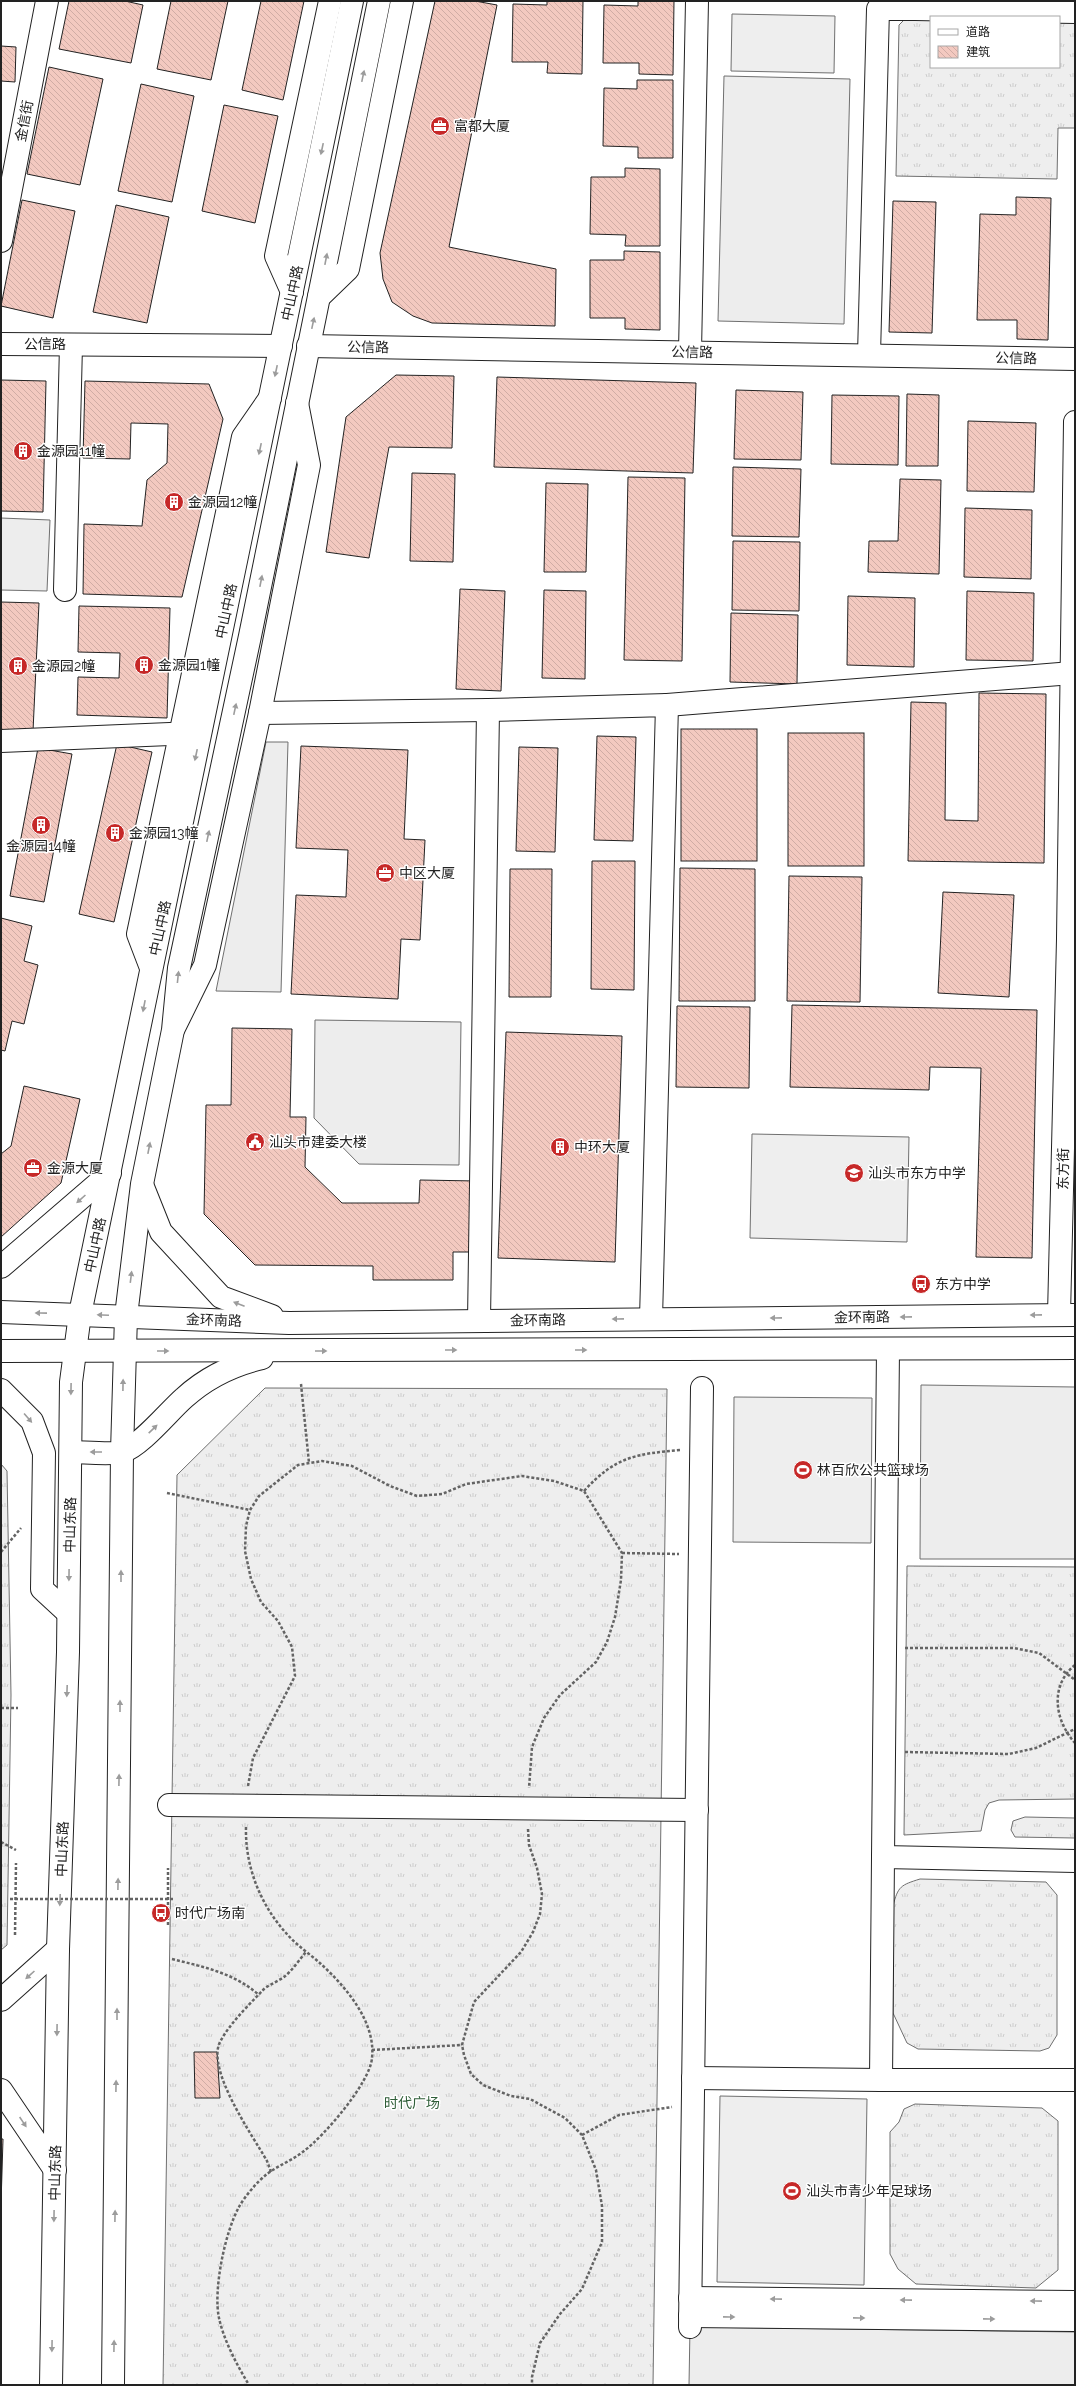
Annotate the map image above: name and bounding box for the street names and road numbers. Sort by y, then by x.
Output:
street label: 金信街 [12,99,36,143]
street label: 中山中路 [278,264,306,322]
street label: 公信路 [24,336,66,352]
street label: 公信路 [347,339,389,355]
street label: 公信路 [671,344,713,360]
street label: 公信路 [995,350,1037,366]
street label: 中山中路 [212,582,240,640]
street label: 中山中路 [146,899,174,957]
street label: 东方街 [1055,1148,1071,1190]
street label: 中山中路 [81,1216,109,1274]
street label: 金环南路 [834,1309,890,1325]
street label: 金环南路 [186,1311,242,1329]
street label: 金环南路 [510,1312,566,1328]
street label: 中山东路 [62,1497,78,1553]
street label: 中山东路 [53,1821,71,1877]
street label: 中山东路 [47,2145,63,2201]

